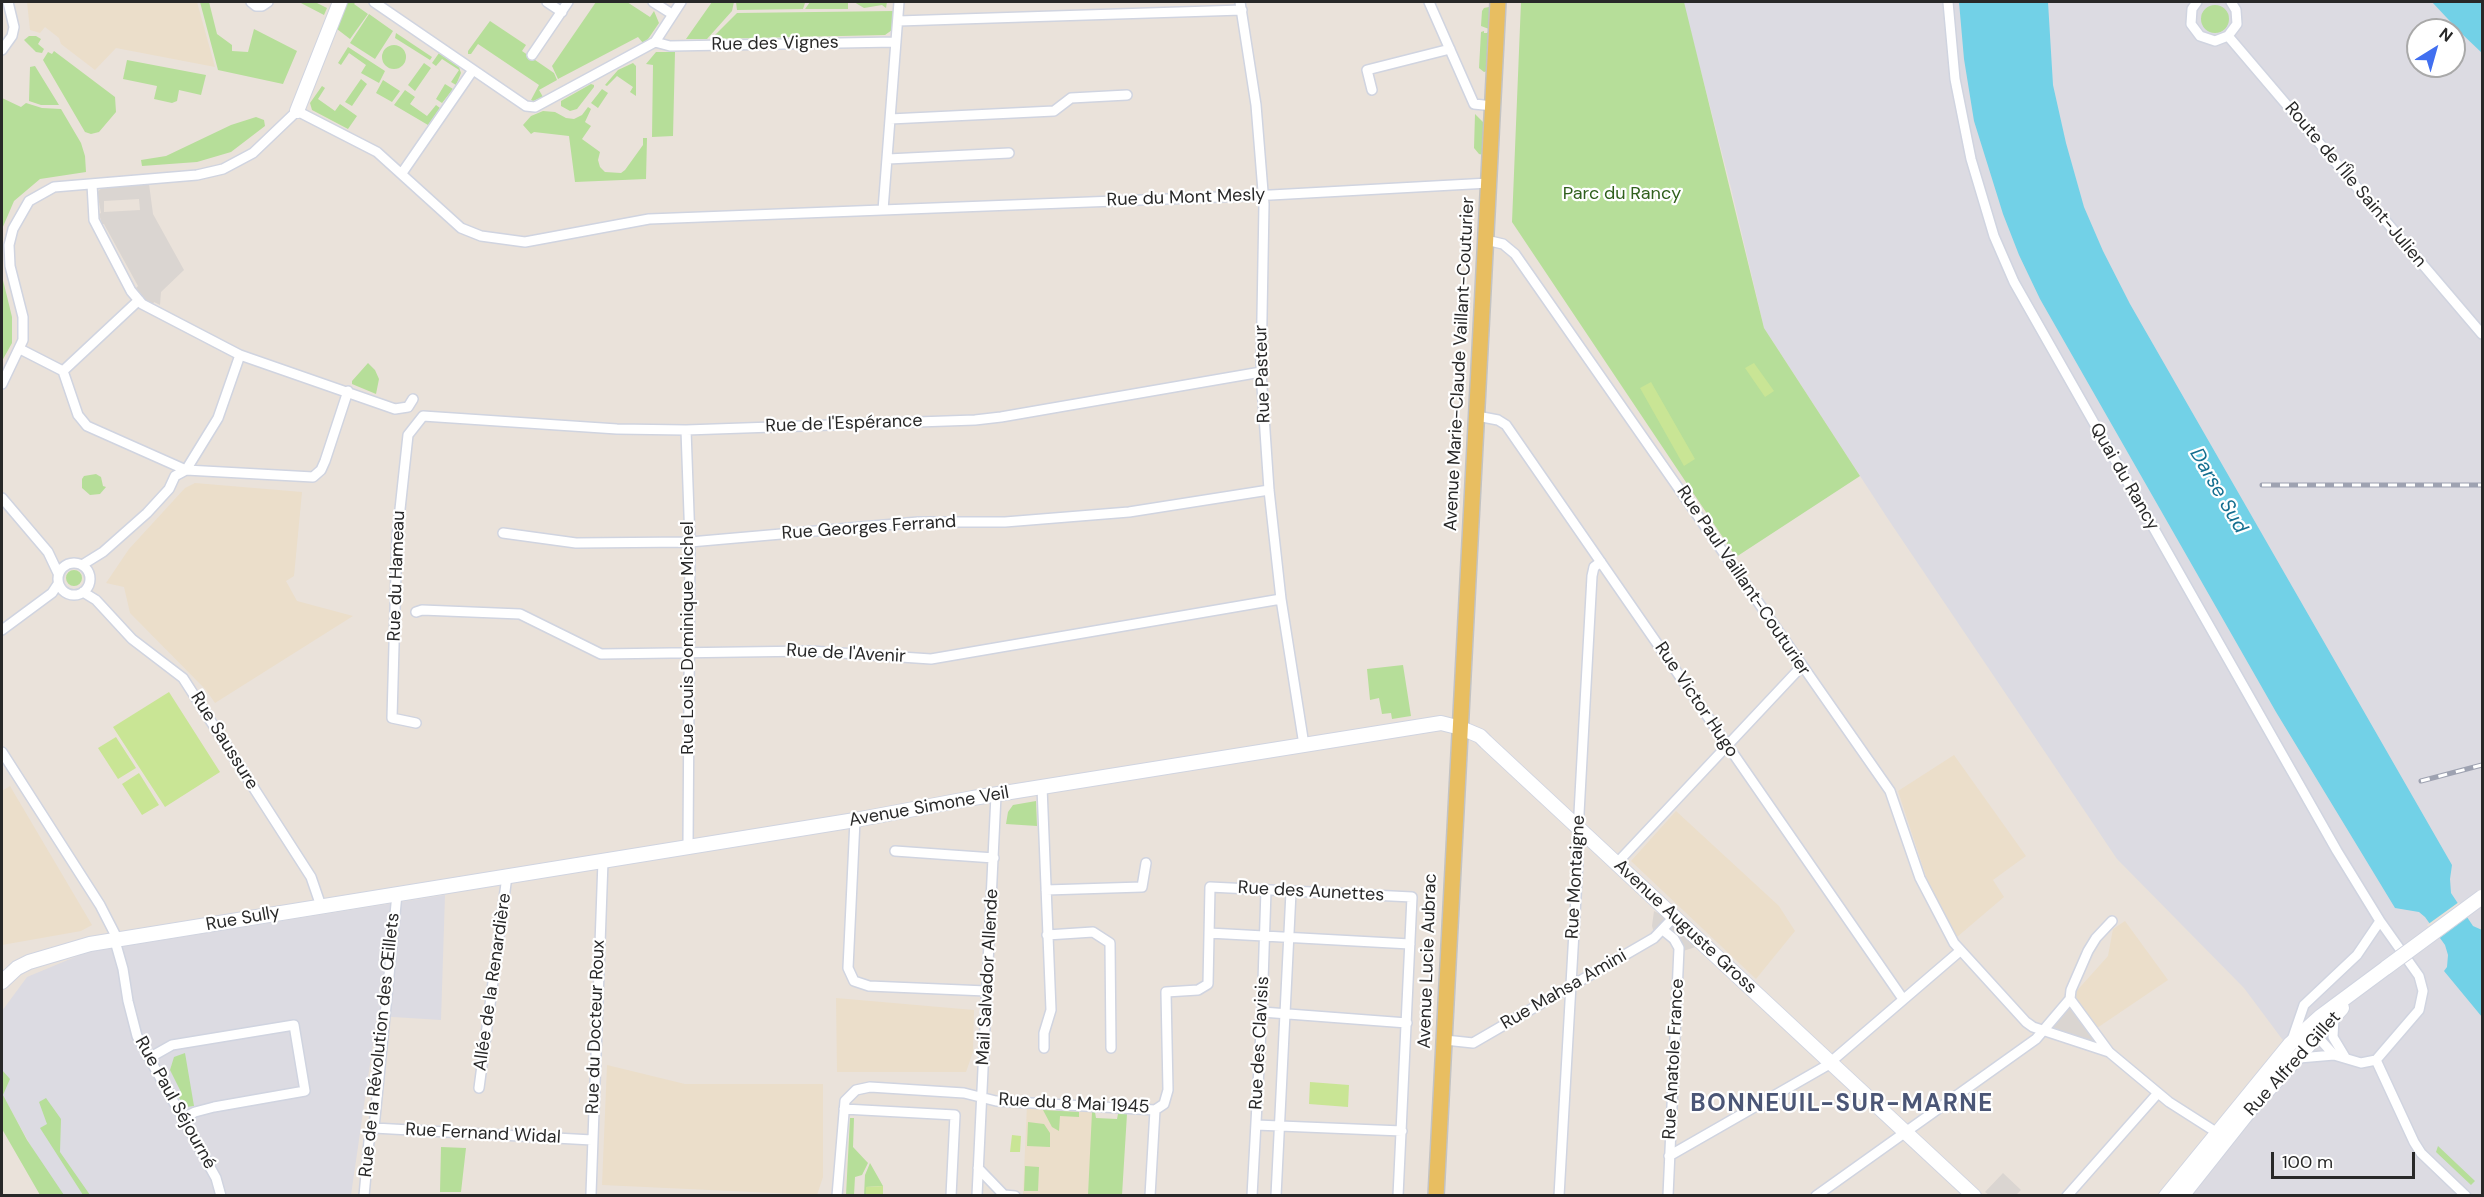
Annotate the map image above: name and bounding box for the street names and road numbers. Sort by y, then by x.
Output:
street label: Rue des Vignes [711,32,839,56]
street label: Route de l'Île Saint-Julien [2279,98,2431,272]
street label: Rue du Mont Mesly [1106,184,1266,212]
street label: Avenue Marie-Claude Vaillant-Couturier [1440,196,1480,532]
street label: Rue Pasteur [1250,324,1276,424]
street label: Rue de l'Espérance [765,410,923,438]
street label: Quai du Rancy [2085,419,2163,535]
street label: Rue Paul Vaillant-Couturier [1671,482,1815,680]
street label: Rue du Hameau [384,510,410,642]
street label: Rue Georges Ferrand [781,511,957,545]
street label: Rue Louis Dominique Michel [677,521,699,755]
street label: Rue Victor Hugo [1650,638,1742,762]
street label: Rue de l'Avenir [786,640,906,668]
street label: Rue Saussure [185,688,263,794]
street label: Avenue Simone Veil [847,782,1011,832]
street label: Rue Montaigne [1562,815,1590,939]
street label: Avenue Auguste Gross [1609,855,1761,999]
street label: Avenue Lucie Aubrac [1414,873,1442,1049]
street label: Rue des Aunettes [1237,877,1385,907]
street label: Mail Salvador Allende [973,888,1003,1066]
street label: Allée de la Renardière [470,892,516,1072]
street label: Rue Sully [204,902,282,936]
street label: Rue de la Révolution des Œillets [355,912,405,1178]
street label: Rue du Docteur Roux [582,939,610,1115]
street label: Rue Mahsa Amini [1497,945,1631,1035]
street label: Rue des Clavisis [1246,976,1274,1110]
street label: Rue Anatole France [1659,978,1689,1140]
street label: Rue Alfred Gillet [2240,1007,2346,1121]
street label: Rue Paul Séjourné [130,1033,220,1173]
street label: Rue du 8 Mai 1945 [998,1089,1150,1119]
street label: Rue Fernand Widal [405,1119,561,1149]

